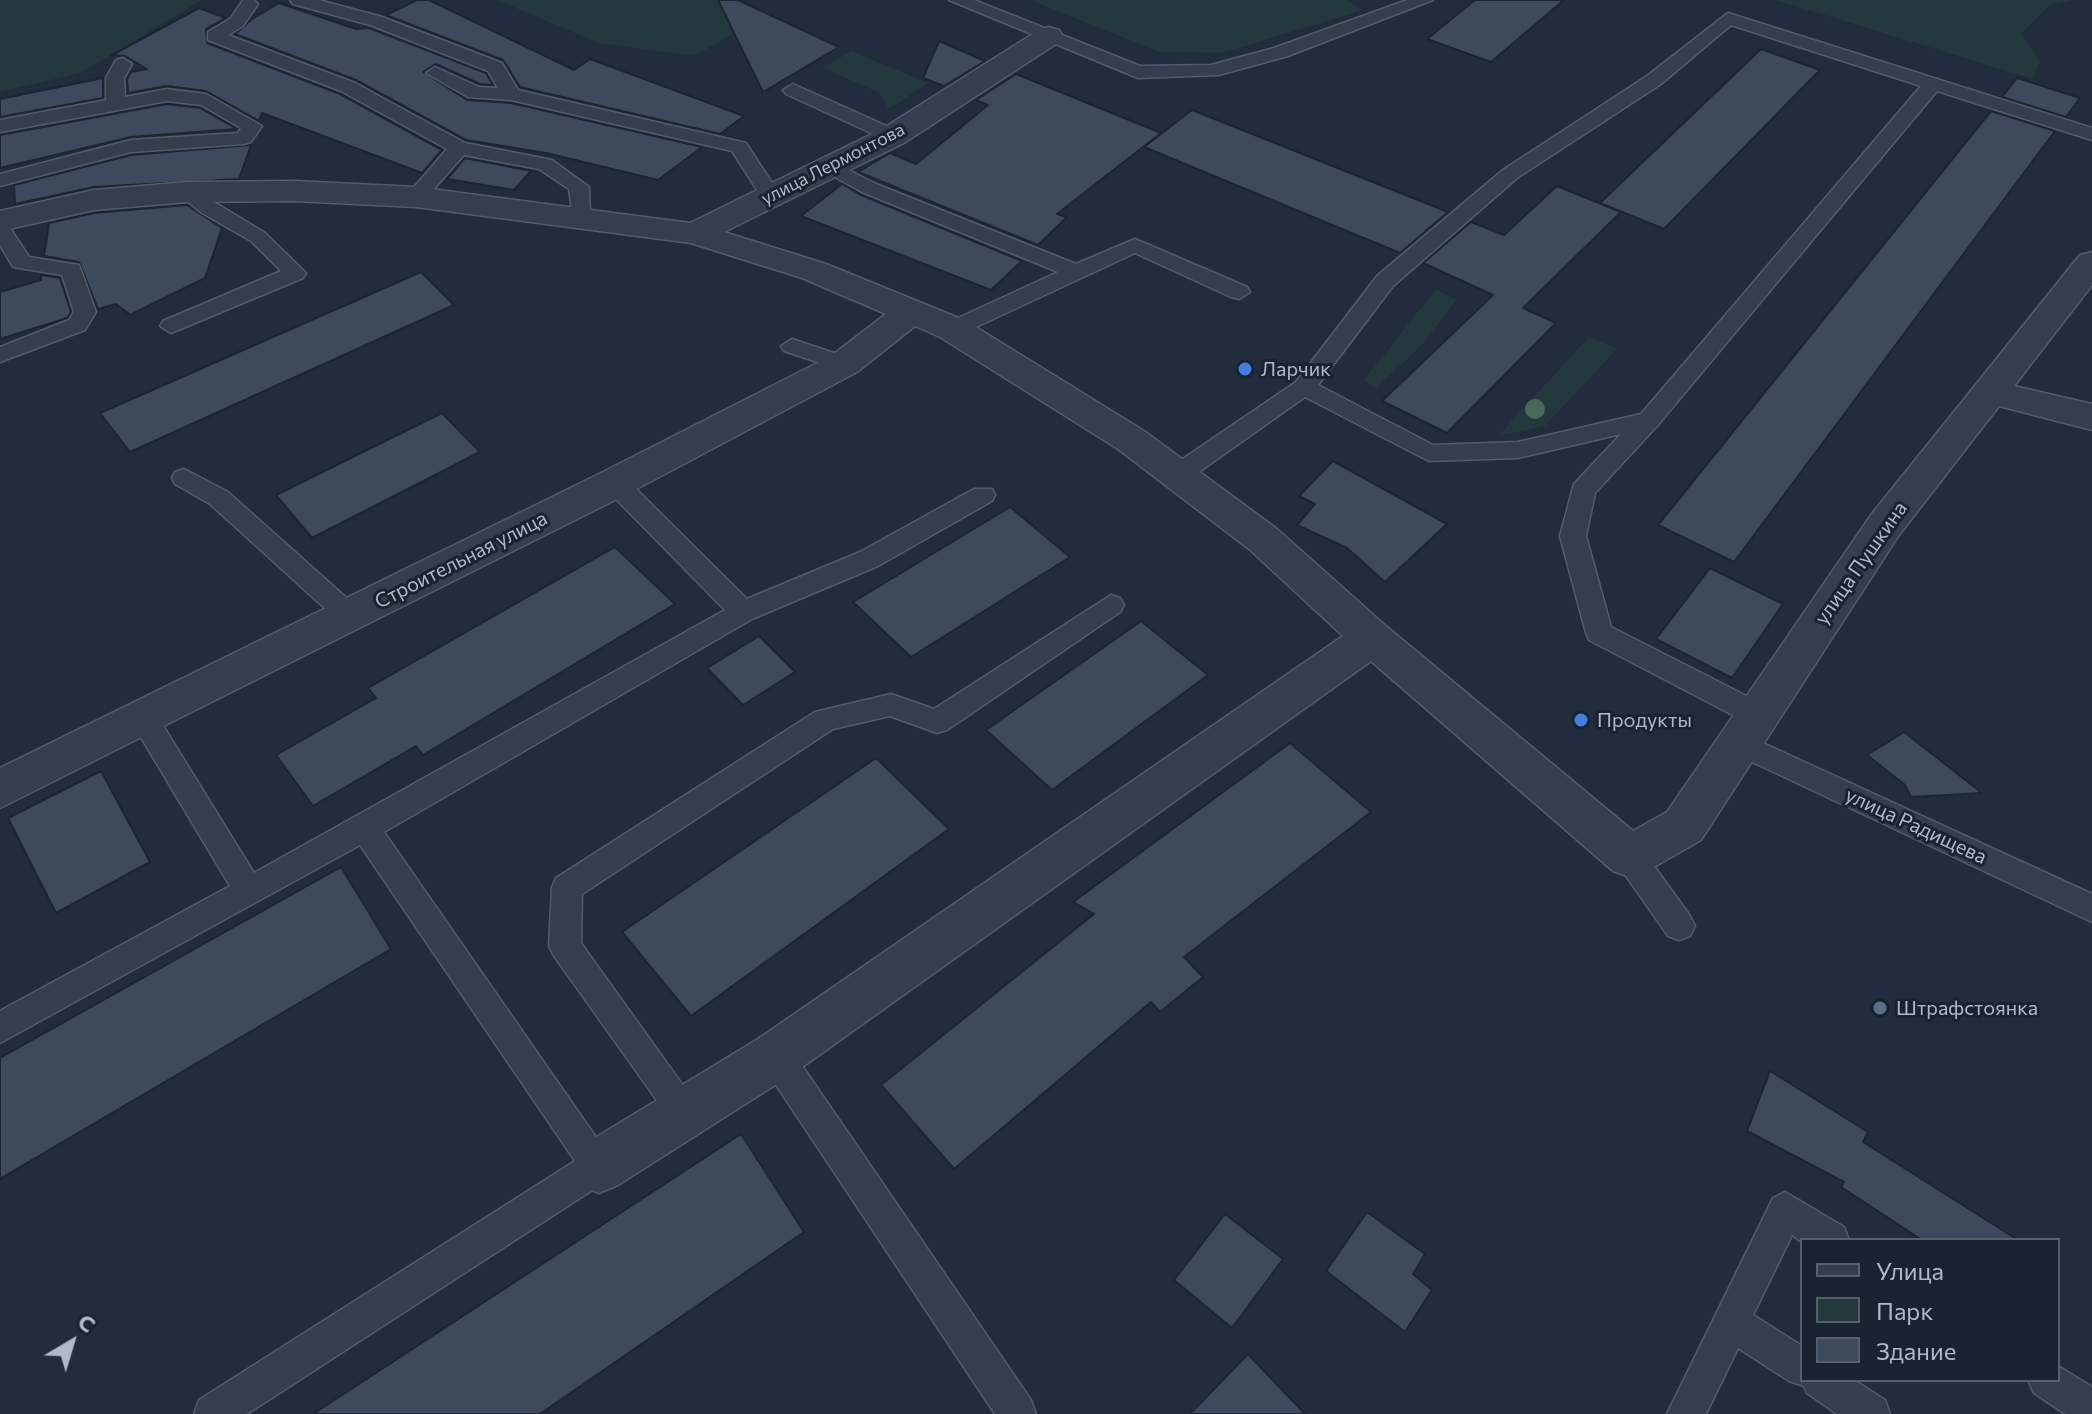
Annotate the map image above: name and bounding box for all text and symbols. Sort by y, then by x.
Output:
street label: улица Лермонтова [758,119,908,209]
place label: Ларчик [1261,357,1331,381]
marker: Ларчик [1236,360,1254,378]
street label: улица Пушкина [1810,497,1912,629]
street label: Строительная улица [371,506,551,614]
place label: Продукты [1597,708,1692,732]
marker: Продукты [1572,711,1590,729]
street label: улица Радищева [1842,783,1990,869]
place label: Штрафстоянка [1896,996,2038,1020]
marker: Штрафстоянка [1871,999,1889,1017]
legend [1800,1238,2060,1382]
text: Улица [1876,1256,1944,1285]
text: Парк [1876,1296,1933,1325]
north arrow [32,1302,112,1382]
text: С [73,1307,101,1338]
text: Здание [1876,1336,1956,1365]

